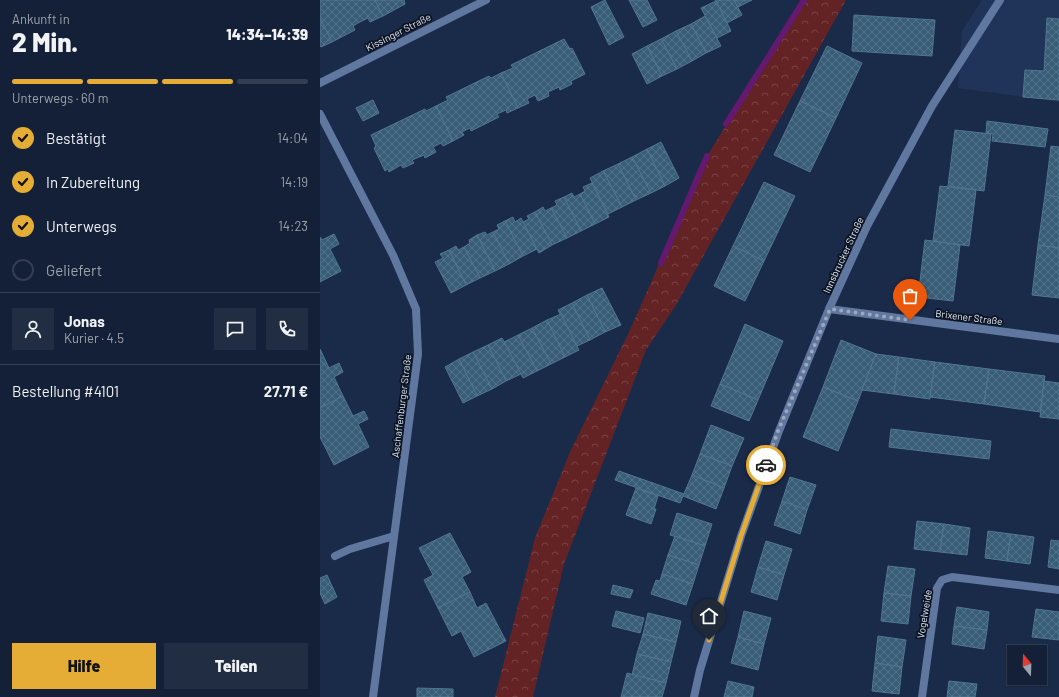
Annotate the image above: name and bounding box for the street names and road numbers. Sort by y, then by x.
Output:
street label: Kissinger Straße [363,10,433,54]
street label: Innsbrucker Straße [820,215,866,295]
street label: Brixener Straße [935,307,1003,327]
street label: Aschaffenburger Straße [389,354,413,458]
street label: Vogelweide [914,589,934,639]

